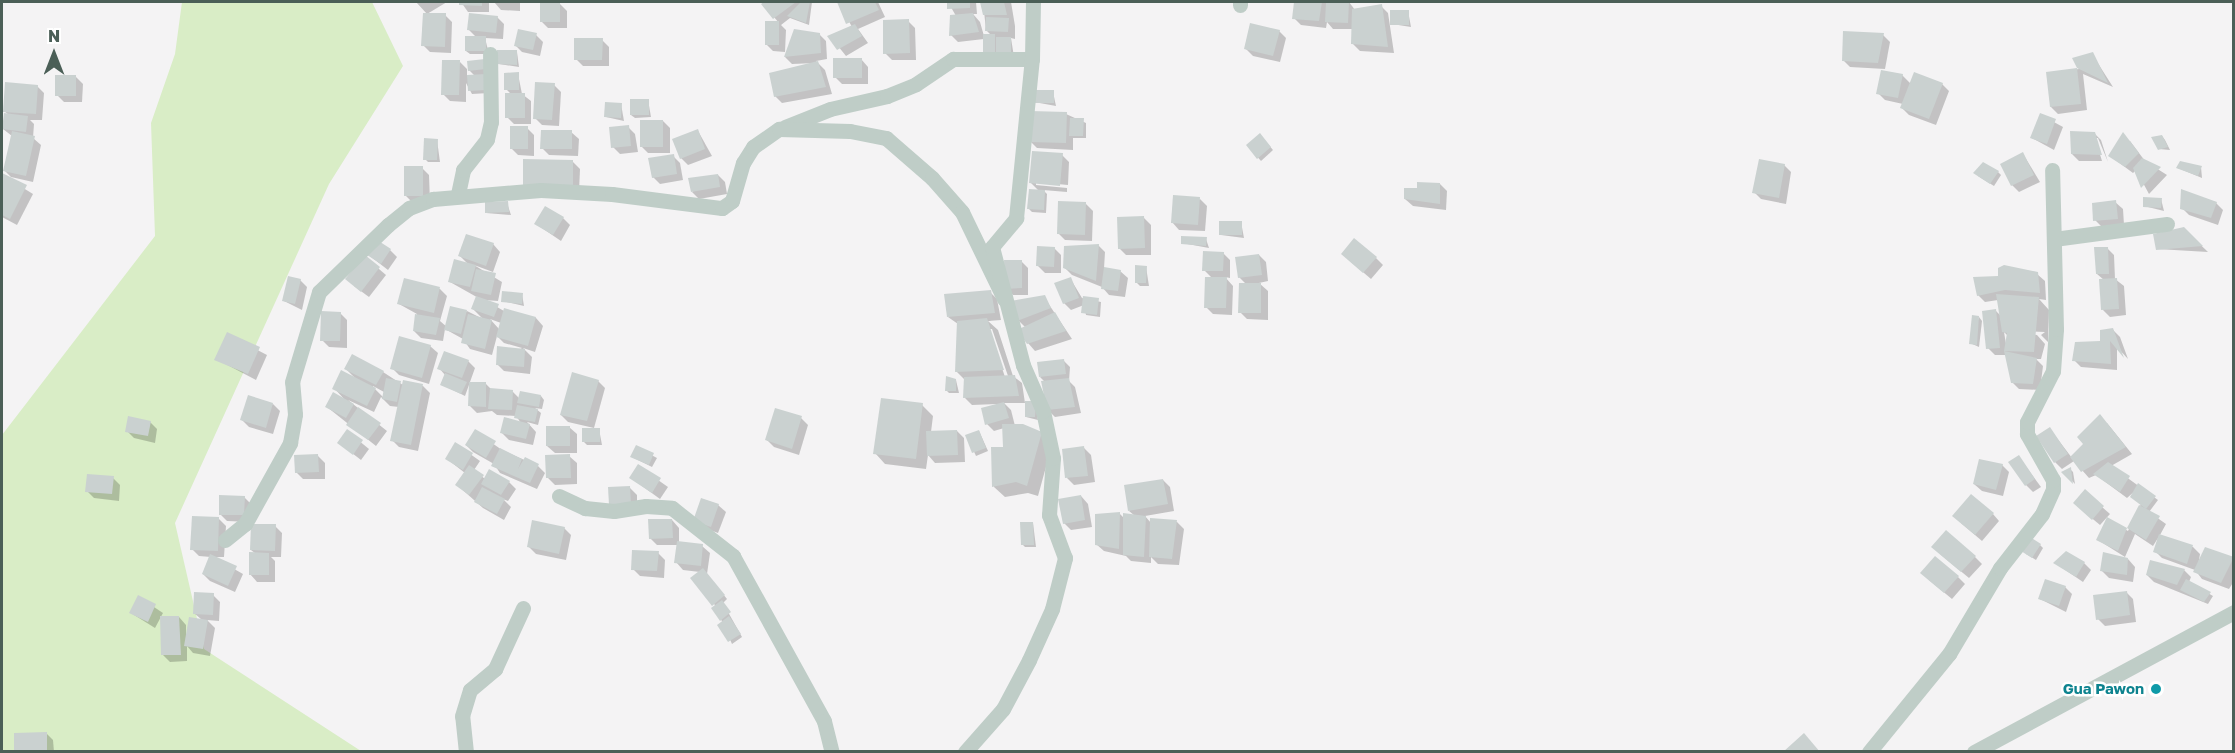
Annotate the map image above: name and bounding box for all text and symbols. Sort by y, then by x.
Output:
north arrow [24,24,84,84]
text: N [48,26,60,46]
place label: Gua Pawon [2063,680,2144,698]
marker: Gua Pawon [2149,682,2163,696]

